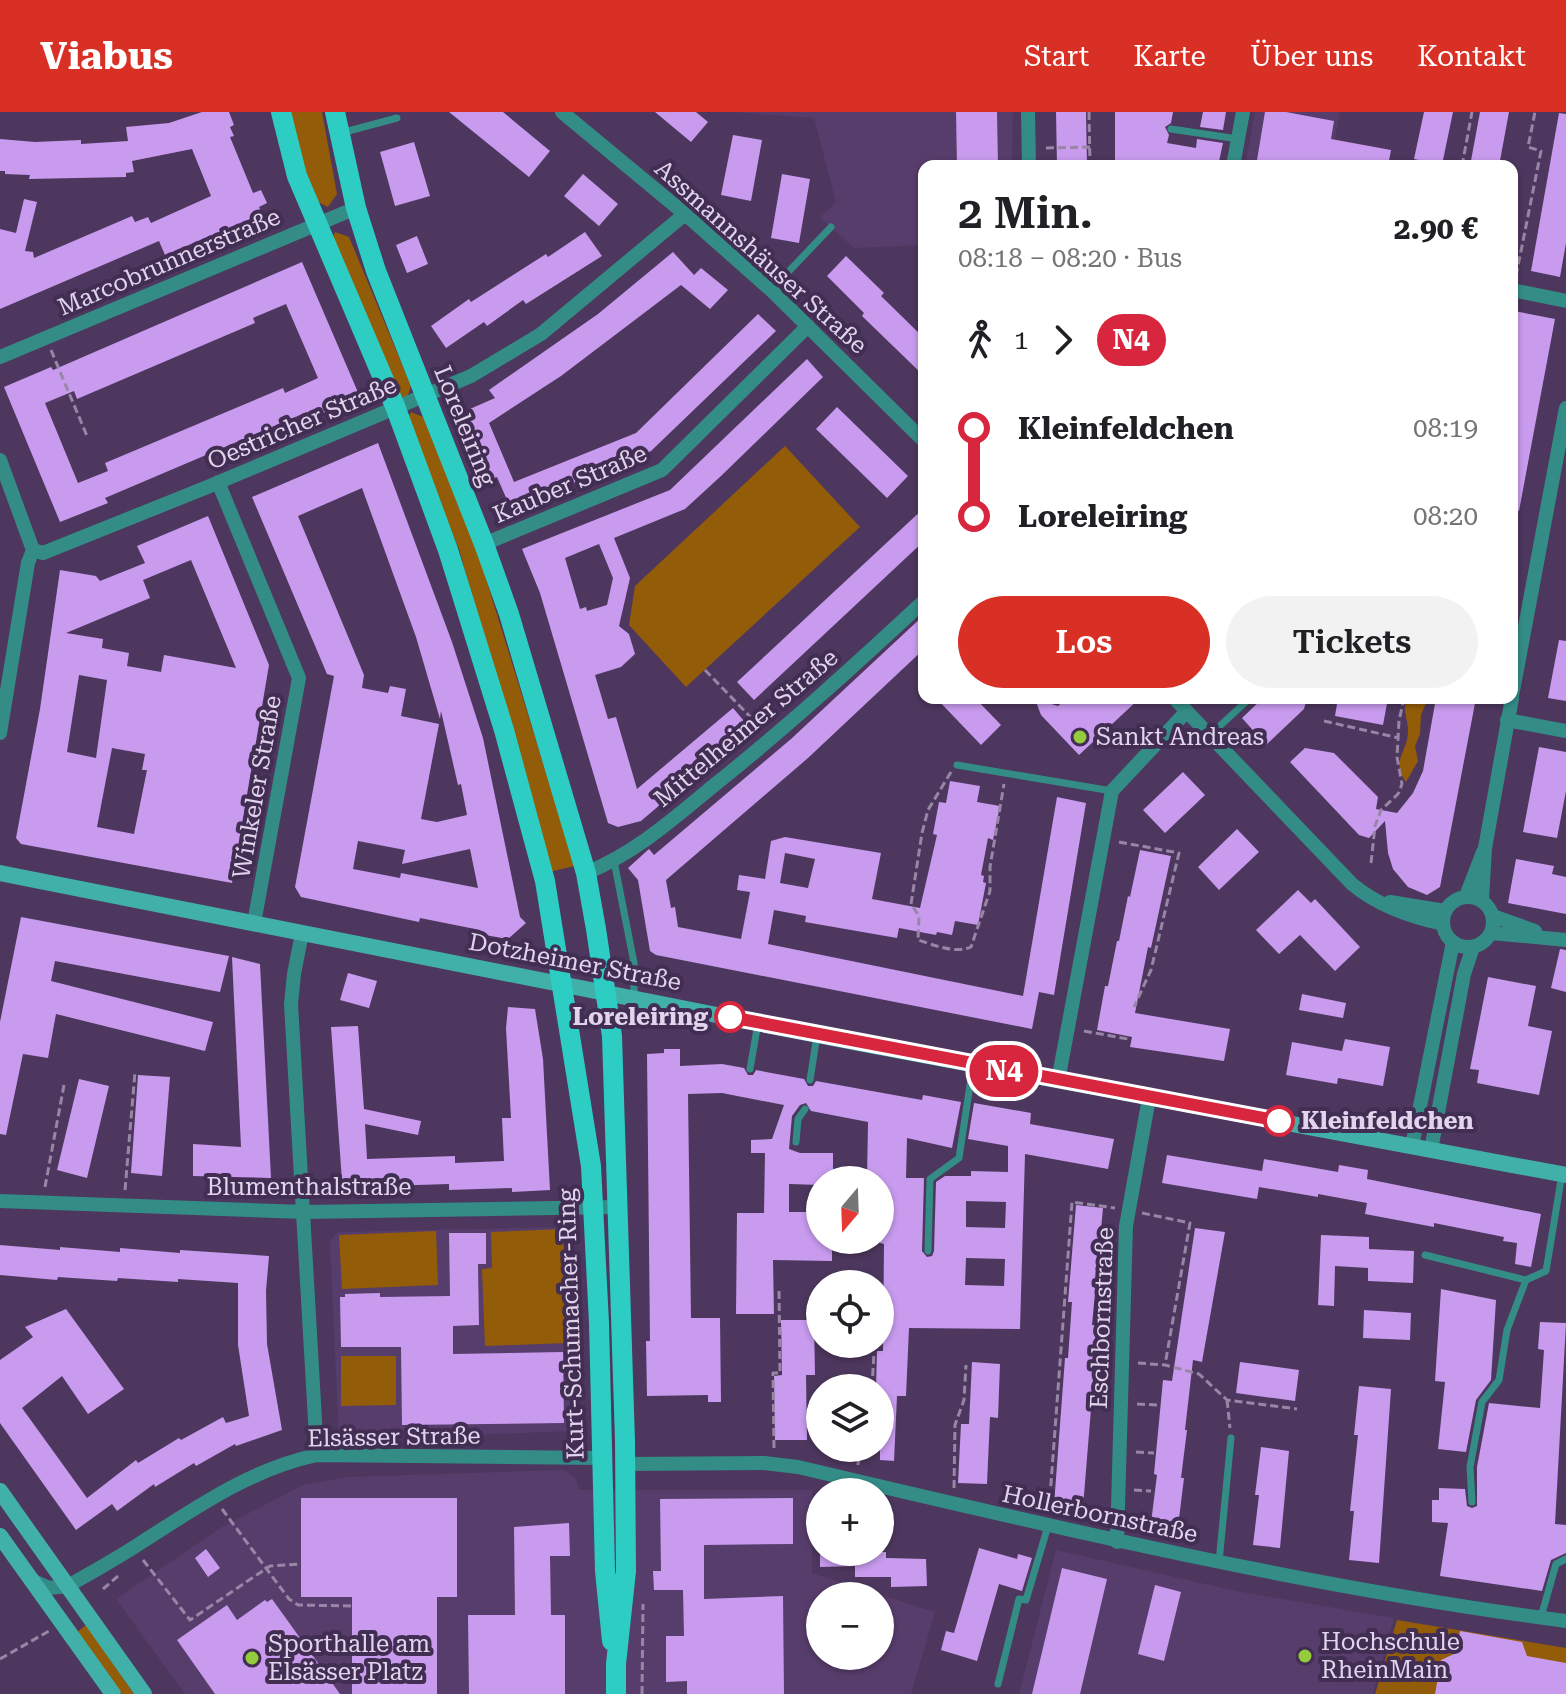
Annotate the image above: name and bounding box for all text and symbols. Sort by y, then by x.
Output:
text: Viabus [40,34,173,78]
text: Start [1024,40,1089,73]
text: Karte [1133,40,1206,73]
text: Über uns [1250,40,1373,73]
text: Kontakt [1417,40,1526,73]
street label: Assmannshäuser Straße [649,154,873,360]
text: 2 Min. [958,187,1093,239]
street label: Marcobrunnerstraße [54,202,284,322]
text: 2.90 € [1394,211,1478,246]
text: 08:18 – 08:20 · Bus [958,243,1182,273]
icon: walk [958,318,1002,362]
icon: forward [1041,318,1085,362]
text: N4 [1113,323,1150,356]
text: 1 [1014,325,1029,355]
street label: Loreleiring [428,362,502,491]
street label: Oestricher Straße [203,370,401,476]
text: Kleinfeldchen [1018,411,1234,446]
text: 08:19 [1413,413,1478,443]
street label: Kauber Straße [489,439,651,529]
text: Loreleiring [1018,499,1187,534]
text: 08:20 [1413,501,1478,531]
button: Los [958,596,1210,688]
button: Tickets [1226,596,1478,688]
street label: Mittelheimer Straße [649,643,843,813]
street label: Winkeler Straße [227,693,287,881]
place label: Sankt Andreas [1096,723,1264,751]
marker: Sankt Andreas [1071,728,1089,746]
street label: Dotzheimer Straße [466,928,684,996]
marker: Loreleiring [715,1002,745,1032]
place label: Loreleiring [572,1003,708,1031]
line badge: N4 [968,1045,1040,1097]
text: N4 [985,1054,1023,1087]
marker: Kleinfeldchen [1264,1106,1294,1136]
place label: Kleinfeldchen [1301,1107,1474,1135]
north arrow [806,1166,894,1254]
map controls [806,1166,894,1670]
street label: Blumenthalstraße [206,1173,412,1201]
street label: Kurt-Schumacher-Ring [552,1188,590,1460]
street label: Eschbornstraße [1085,1226,1119,1410]
button: locate [806,1270,894,1358]
button: layers [806,1374,894,1462]
street label: Elsässer Straße [307,1421,481,1453]
button: + [806,1478,894,1566]
street label: Hollerbornstraße [1000,1480,1200,1548]
button: − [806,1582,894,1670]
place label: Hochschule RheinMain [1321,1628,1460,1684]
place label: Sporthalle am Elsässer Platz [268,1630,430,1686]
marker: Hochschule RheinMain [1296,1647,1314,1665]
marker: Sporthalle am Elsässer Platz [243,1649,261,1667]

